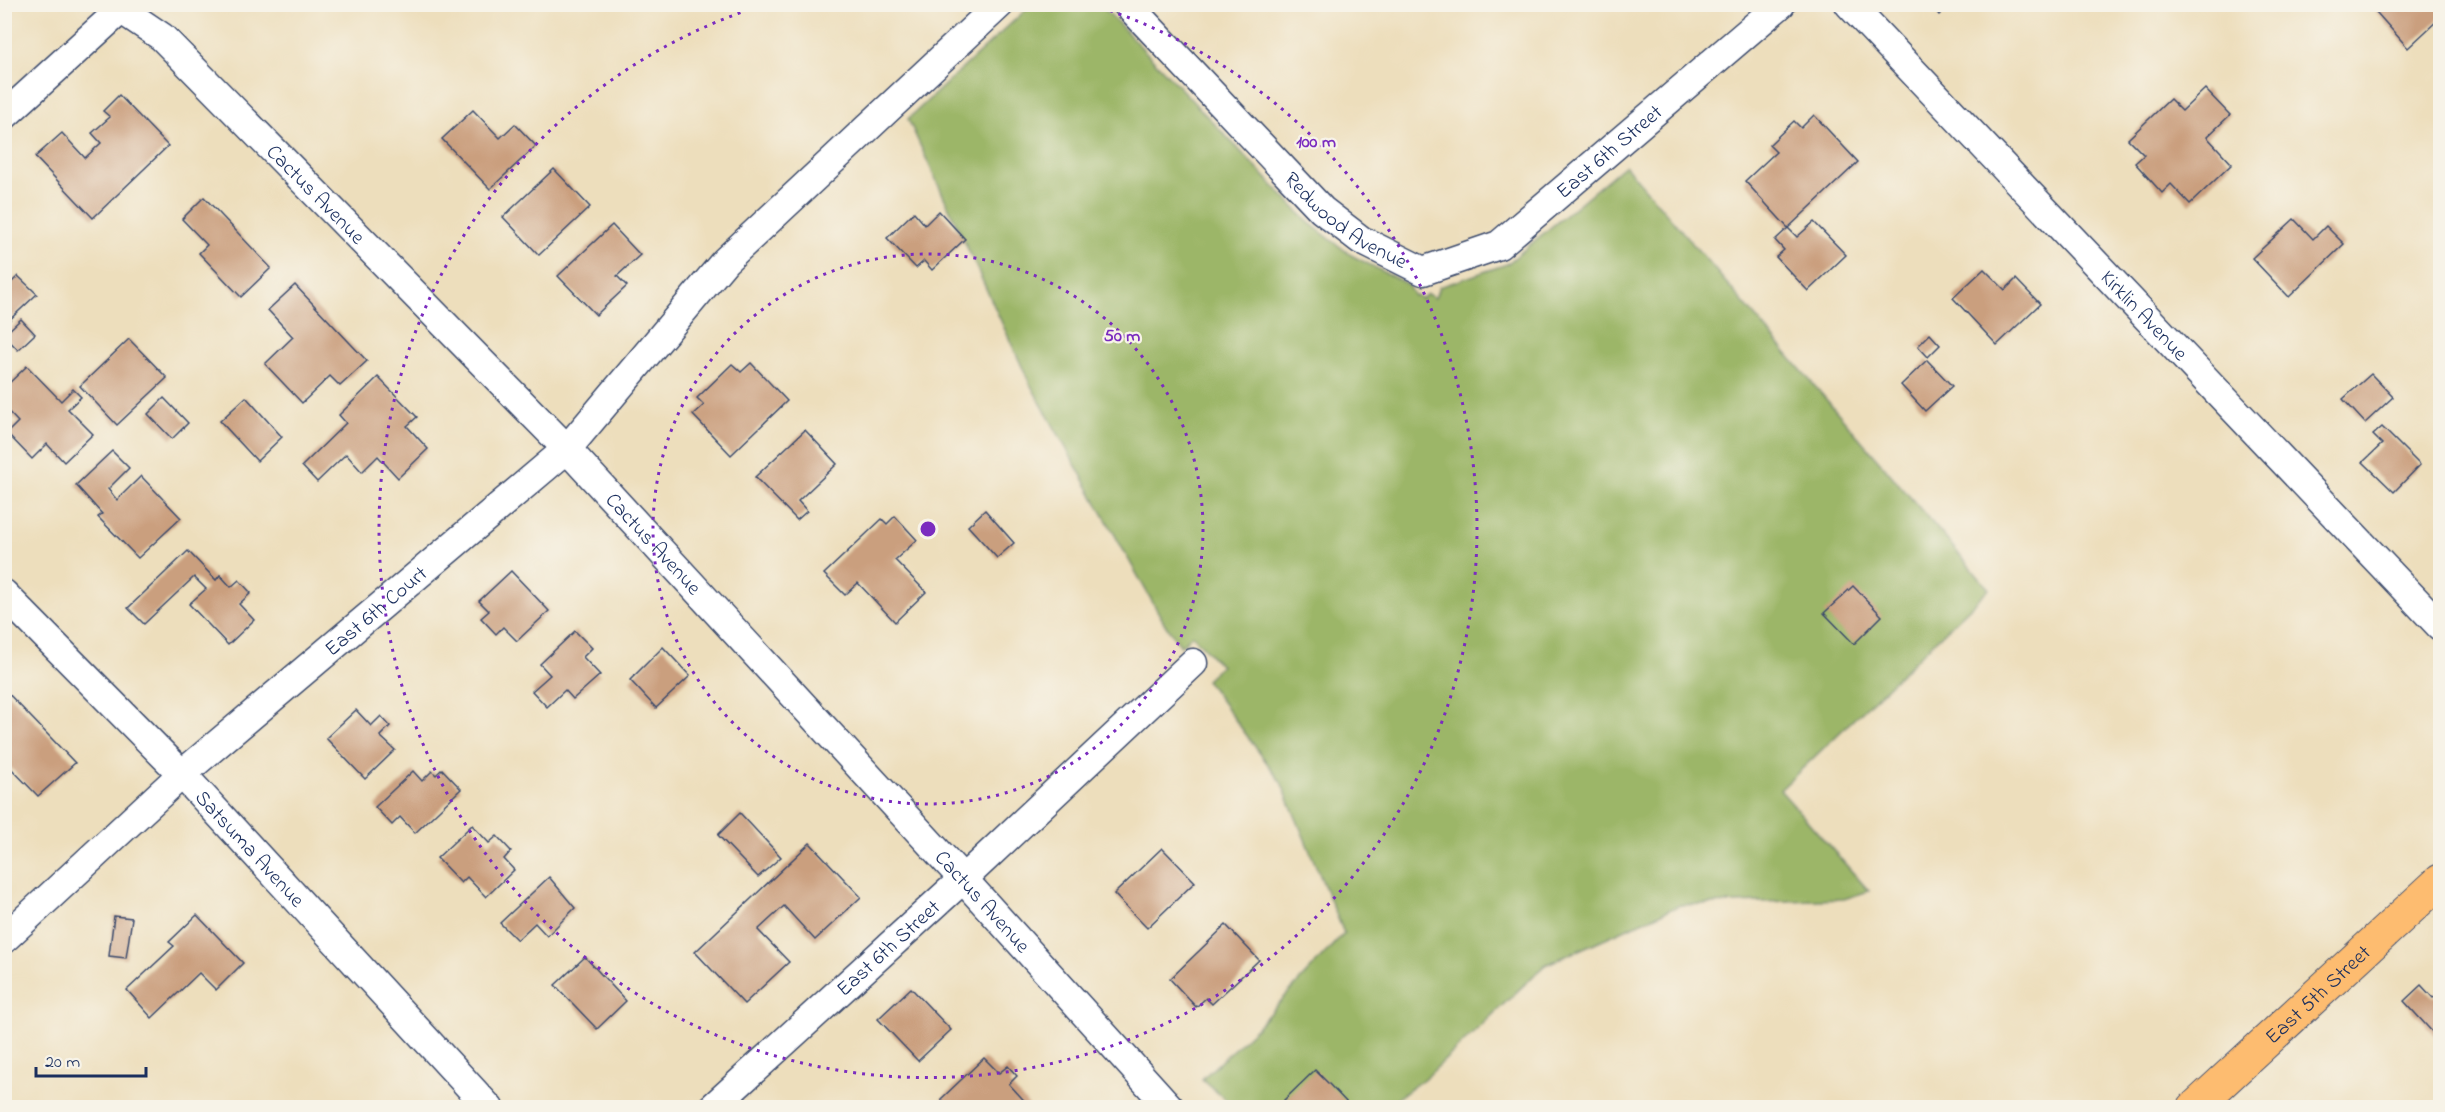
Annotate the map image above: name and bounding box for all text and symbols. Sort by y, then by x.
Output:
street label: East 6th Street [1550,98,1670,207]
text: 100 m [1296,130,1336,156]
street label: Cactus Avenue [258,138,371,253]
street label: Redwood Avenue [1276,166,1412,278]
street label: Kirklin Avenue [2092,264,2194,369]
text: 50 m [1104,324,1140,350]
street label: Cactus Avenue [597,487,708,603]
centre of rings [918,519,938,539]
street label: East 6th Court [319,560,435,664]
street label: Satsuma Avenue [187,784,311,916]
street label: Cactus Avenue [927,844,1036,961]
street label: East 6th Street [830,894,948,1005]
street label: East 5th Street [2259,939,2378,1052]
scale bar [36,1040,146,1078]
text: 20 m [45,1050,80,1076]

